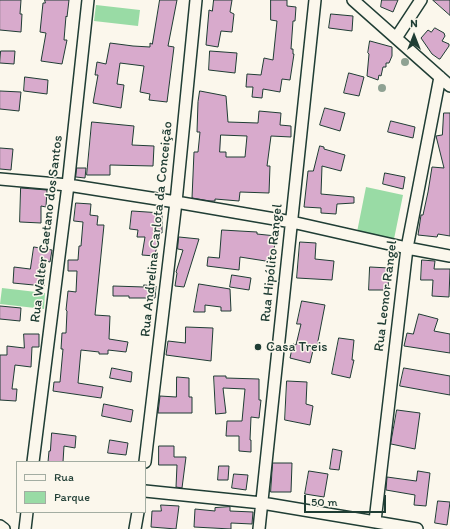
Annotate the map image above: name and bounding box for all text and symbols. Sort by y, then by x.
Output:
north arrow [394,16,434,56]
text: N [410,17,418,30]
street label: Rua Andrelina Carlota da Conceição [137,120,177,338]
street label: Rua Walter Caetano dos Santos [27,134,67,324]
street label: Rua Hipólito Rangel [257,203,287,323]
street label: Rua Leonor Rangel [371,239,401,353]
place label: Casa Treis [266,339,327,355]
marker: Casa Treis [253,342,263,352]
legend [16,461,146,513]
text: Rua [54,470,74,484]
scale bar [306,487,388,513]
text: Parque [54,490,90,504]
text: 50 m [311,495,337,509]

